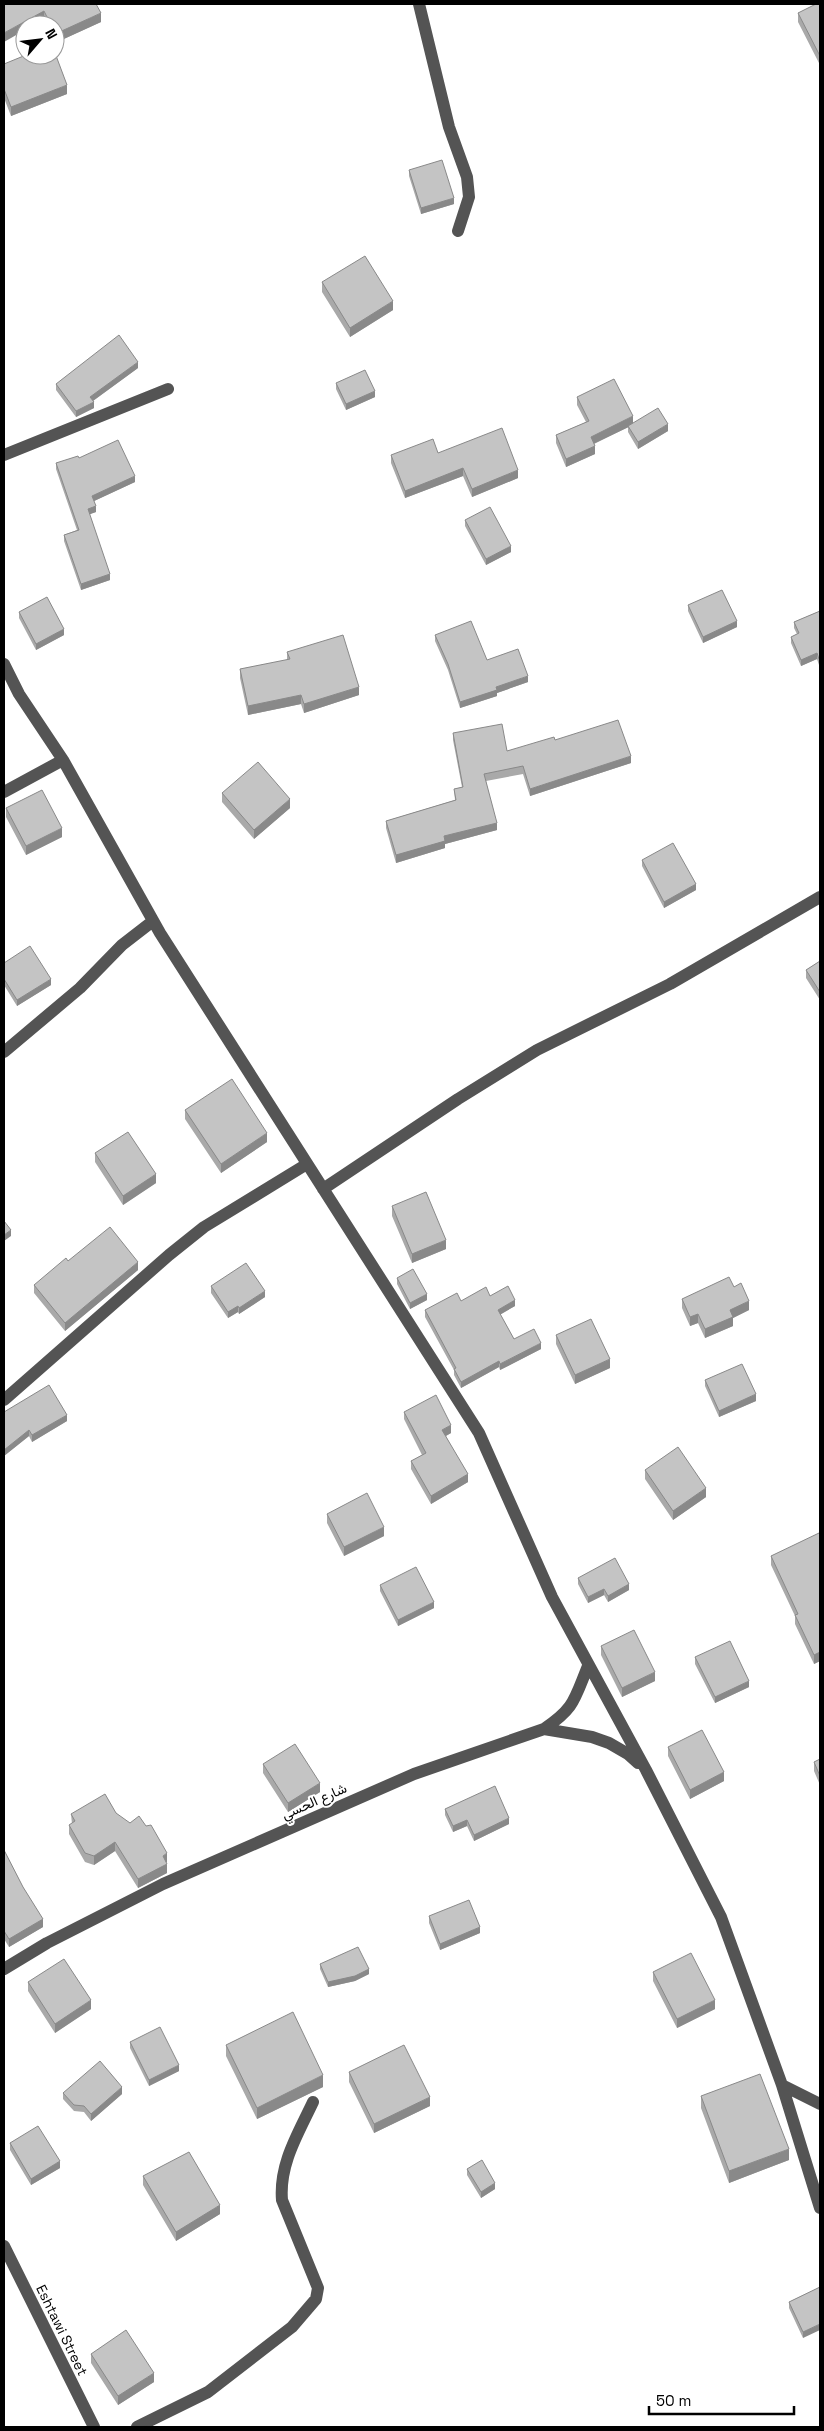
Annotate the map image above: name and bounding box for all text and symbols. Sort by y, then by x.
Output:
north arrow [15,15,65,65]
text: N [41,26,62,42]
street label: شارع الحسي [279,1779,351,1826]
street label: Eshtawi Street [32,2282,92,2378]
scale bar [649,2384,794,2416]
text: 50 m [656,2391,691,2410]

